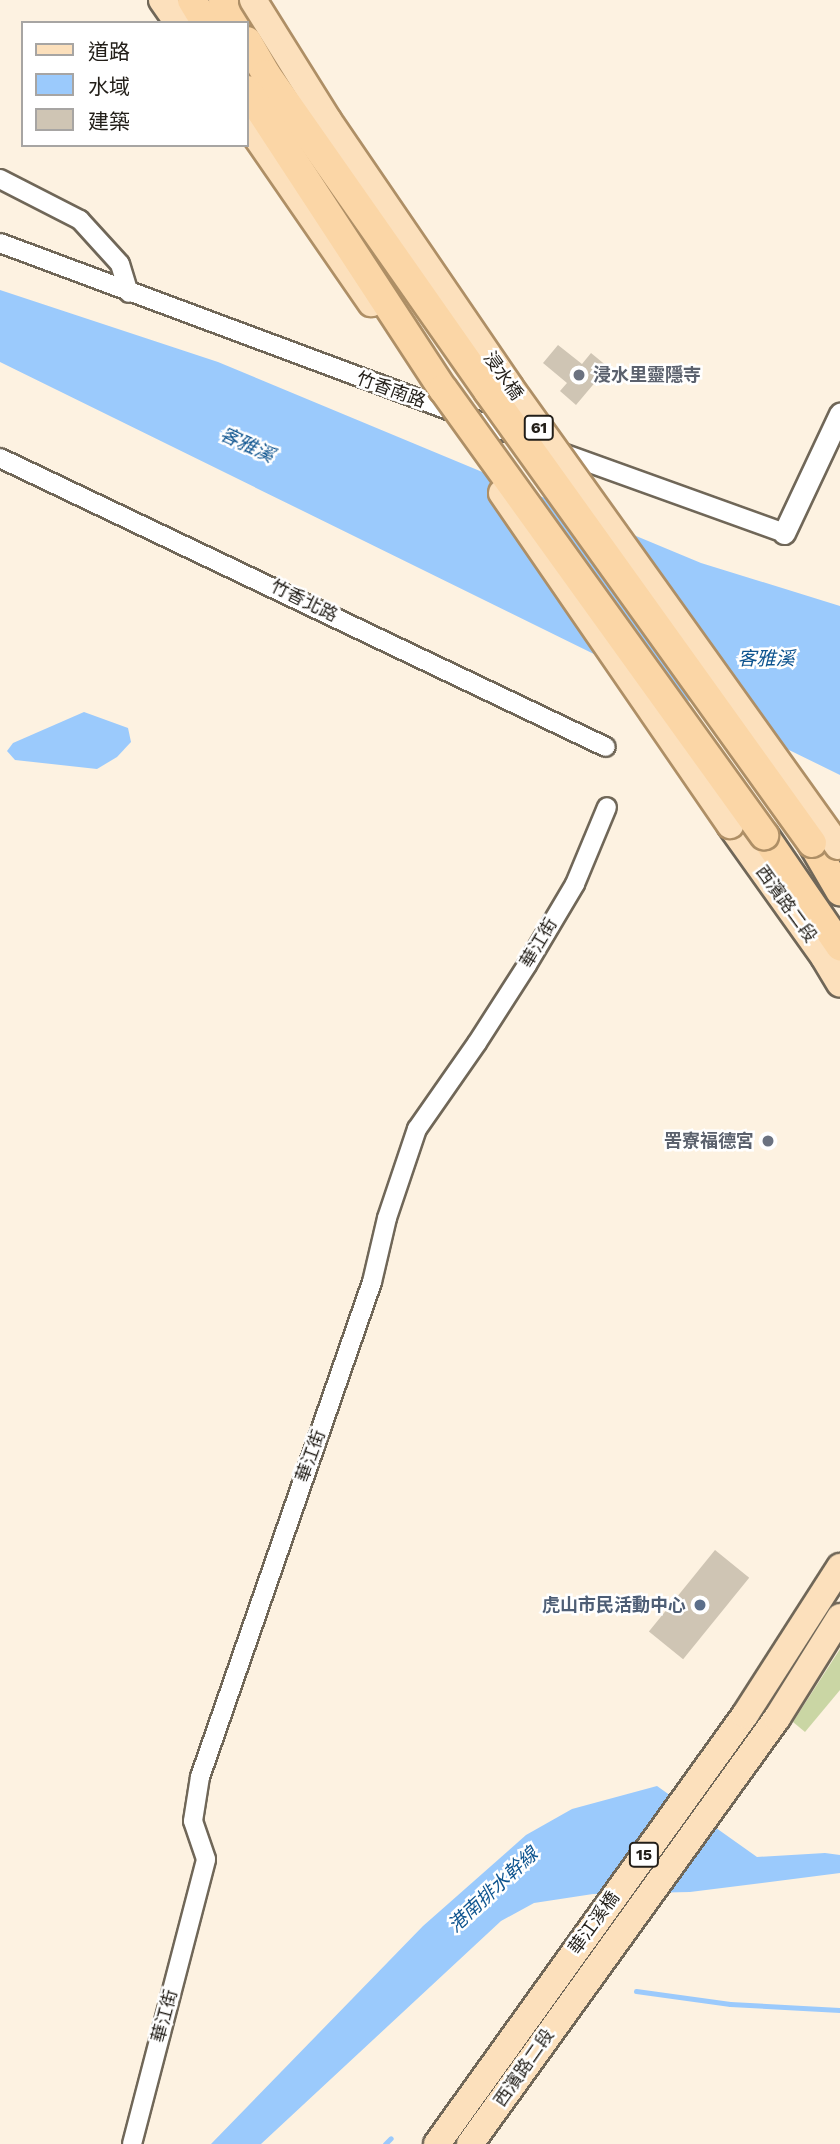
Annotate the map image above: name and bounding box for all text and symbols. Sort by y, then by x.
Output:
legend [21,21,248,147]
text: 道路 [88,39,130,64]
text: 水域 [88,74,130,99]
text: 建築 [88,109,130,134]
street label: 浸水橋 [479,348,527,404]
place label: 浸水里靈隱寺 [593,364,701,386]
marker: 浸水里靈隱寺 [571,367,587,383]
street label: 竹香南路 [353,368,429,412]
road number: 61 [523,416,555,440]
water label: 客雅溪 [216,423,278,467]
street label: 竹香北路 [267,576,341,626]
water label: 客雅溪 [738,648,794,670]
street label: 西濱路二段 [751,861,821,947]
street label: 華江街 [516,914,562,972]
place label: 罟寮福德宮 [664,1130,754,1152]
marker: 罟寮福德宮 [760,1133,776,1149]
street label: 華江街 [292,1427,330,1485]
place label: 虎山市民活動中心 [542,1594,686,1616]
marker: 虎山市民活動中心 [692,1597,708,1613]
road number: 15 [628,1842,660,1868]
water label: 港南排水幹線 [444,1843,542,1937]
street label: 華江溪橋 [564,1888,624,1958]
street label: 華江街 [148,1987,182,2045]
street label: 西濱路二段 [489,2025,559,2111]

